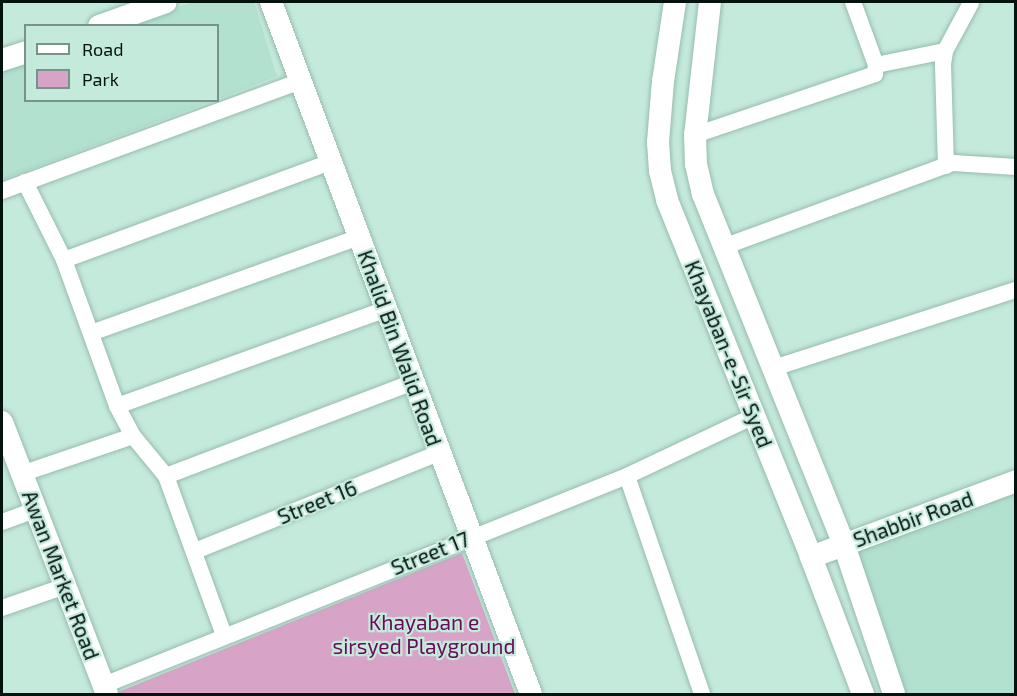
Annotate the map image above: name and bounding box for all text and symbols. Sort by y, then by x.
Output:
legend [24,24,219,102]
text: Road [82,38,123,60]
text: Park [82,68,119,90]
street label: Khalid Bin Walid Road [353,246,447,450]
street label: Khayaban-e-Sir Syed [680,256,778,452]
street label: Street 16 [274,475,360,529]
street label: Shabbir Road [849,486,977,552]
street label: Awan Market Road [17,487,105,663]
street label: Street 17 [387,526,473,580]
park label: Khayaban e sirsyed Playground [332,609,516,659]

